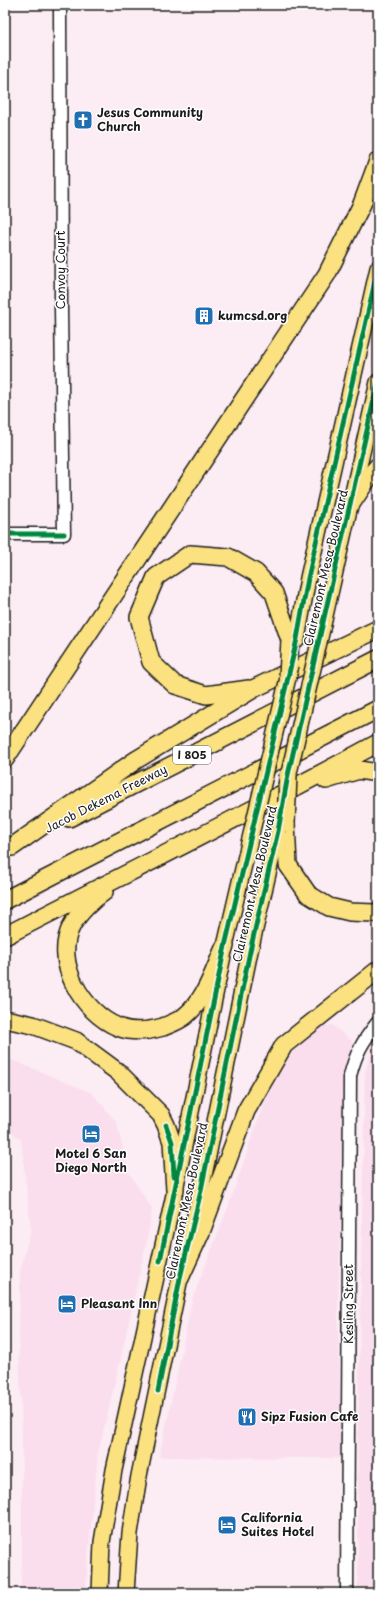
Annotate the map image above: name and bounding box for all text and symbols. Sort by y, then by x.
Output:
place label: Jesus Community Church [97,103,203,135]
church icon: Jesus Community Church [72,109,94,131]
street label: Convoy Court [51,231,69,309]
building icon: kumcsd.org [193,305,215,327]
place label: kumcsd.org [218,306,287,324]
street label: Clairemont Mesa Boulevard [298,487,352,648]
road number: I 805 [173,746,211,764]
street label: Jacob Dekema Freeway [41,759,170,837]
street label: Clairemont Mesa Boulevard [227,803,281,964]
street label: Clairemont Mesa Boulevard [161,1120,212,1281]
hotel icon: Motel 6 San Diego North [80,1123,102,1145]
place label: Motel 6 San Diego North [55,1144,127,1176]
street label: Kesling Street [339,1264,357,1344]
hotel icon: Pleasant Inn [56,1293,78,1315]
place label: Pleasant Inn [81,1294,157,1312]
restaurant icon: Sipz Fusion Cafe [236,1406,258,1428]
place label: Sipz Fusion Cafe [261,1407,359,1425]
place label: California Suites Hotel [241,1508,314,1540]
hotel icon: California Suites Hotel [216,1514,238,1536]

